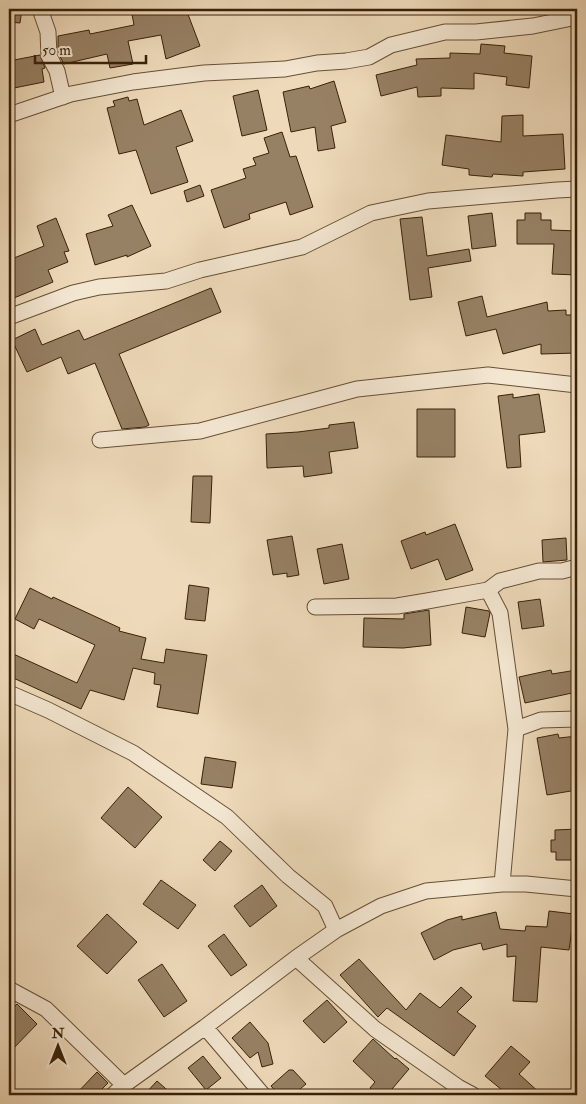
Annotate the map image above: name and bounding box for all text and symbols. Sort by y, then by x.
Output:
scale bar [35,32,146,64]
text: 50 m [42,41,71,60]
north arrow [32,1022,82,1072]
text: N [51,1025,65,1042]

